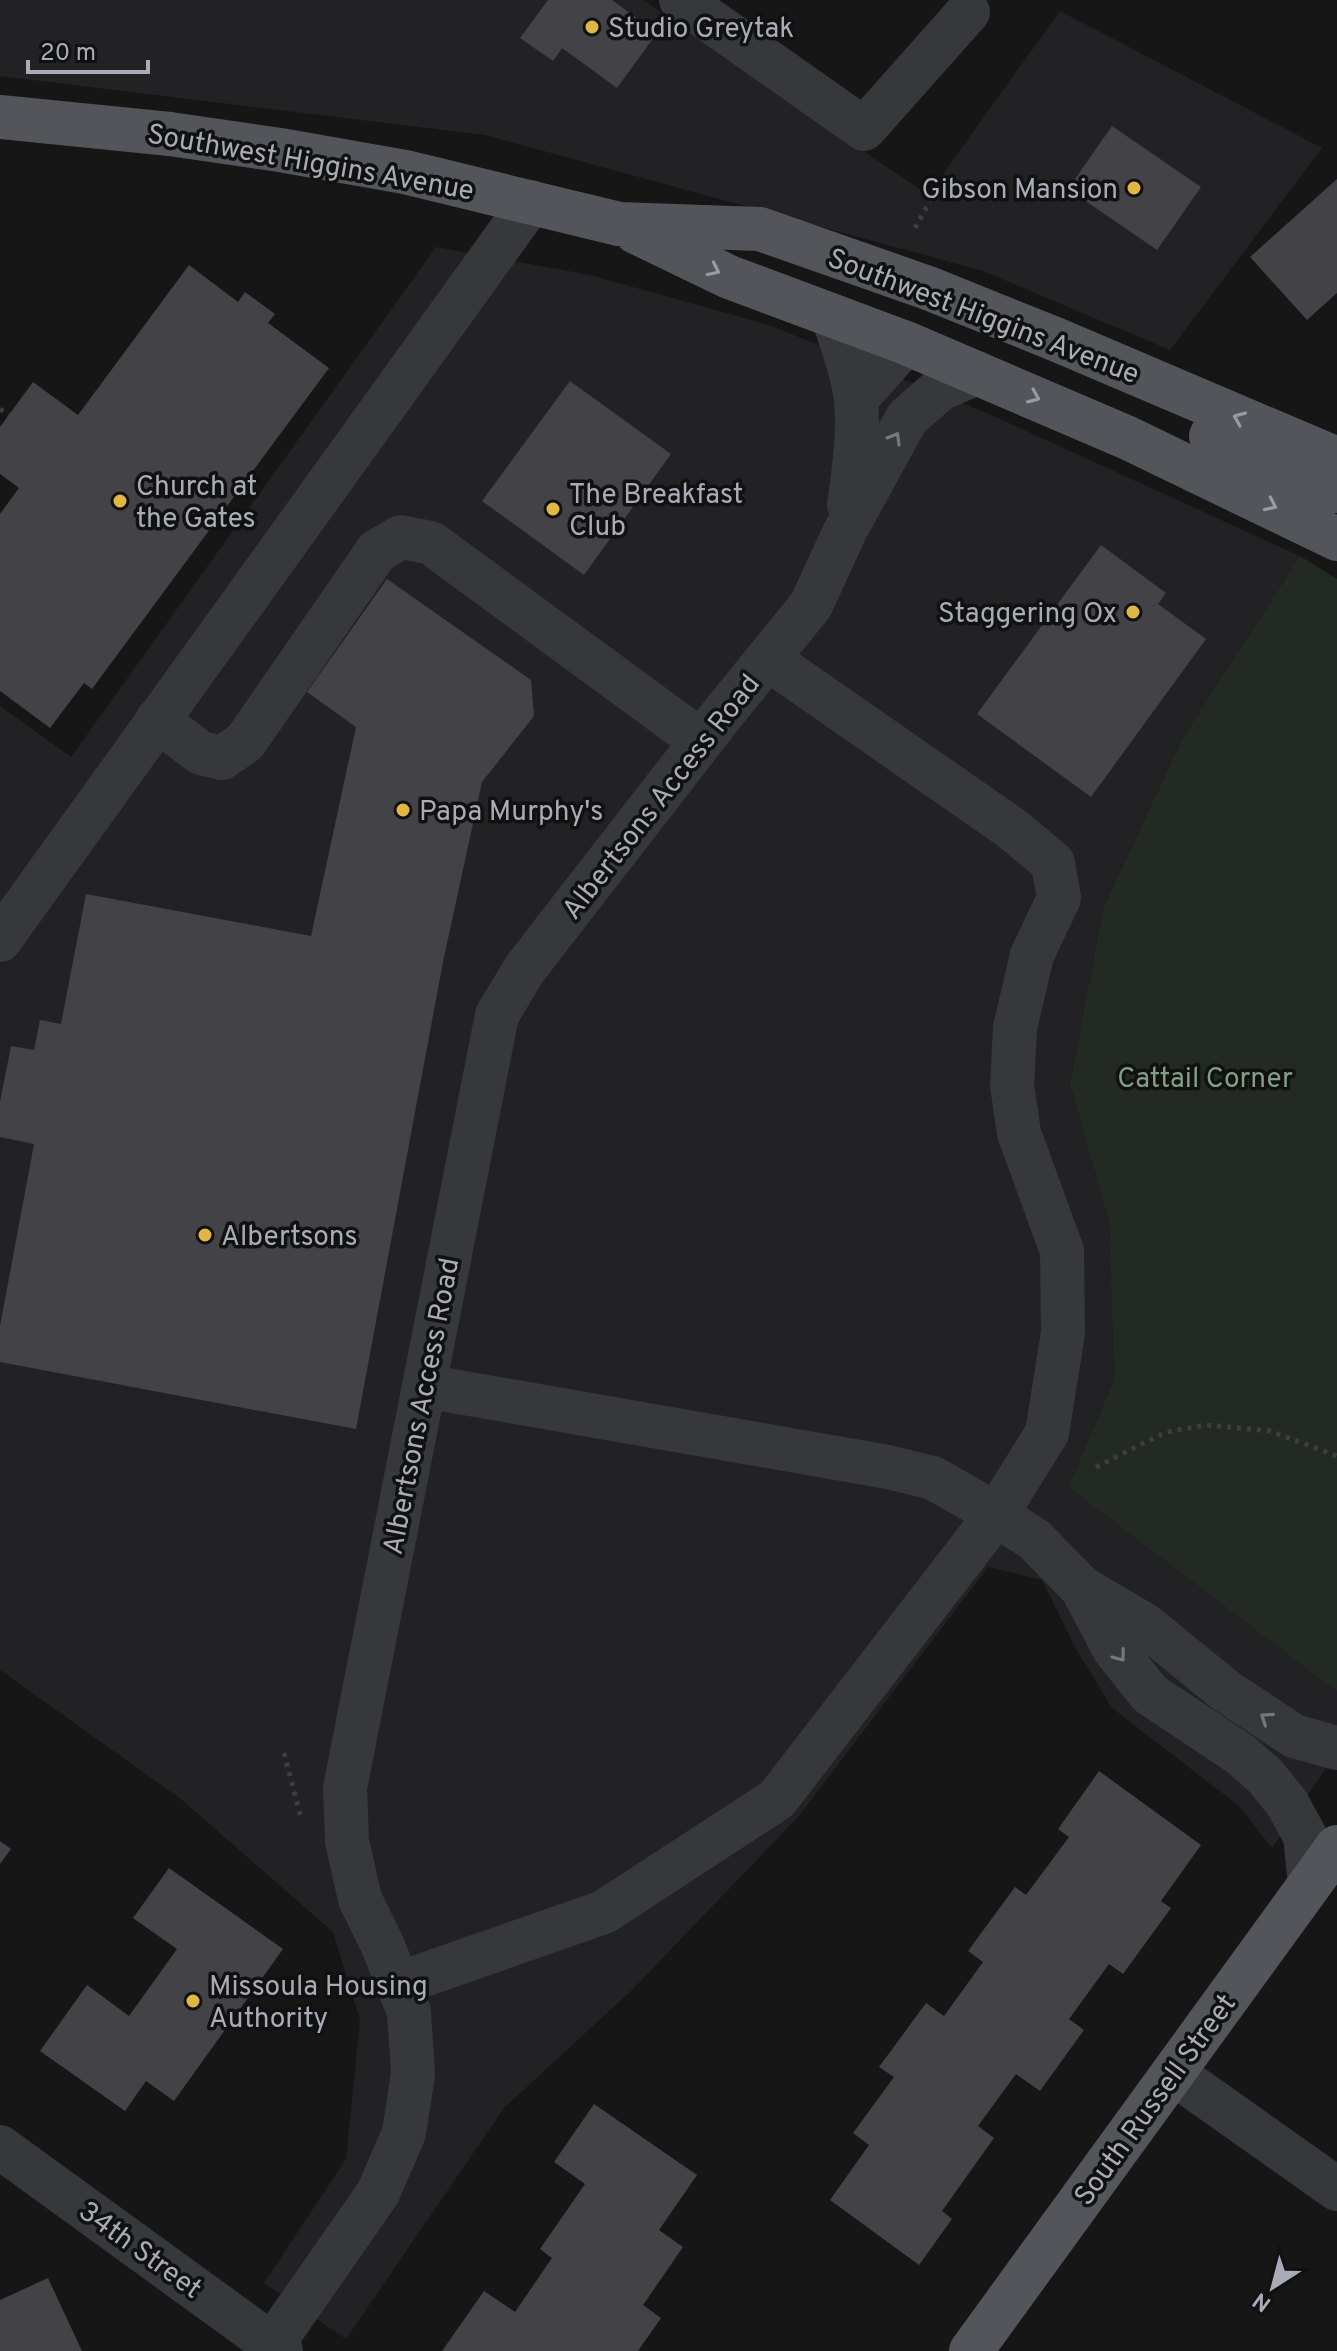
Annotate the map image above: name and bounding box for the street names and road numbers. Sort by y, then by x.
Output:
street label: Southwest Higgins Avenue [144,117,477,210]
street label: Southwest Higgins Avenue [822,242,1144,394]
street label: Albertsons Access Road [555,668,769,928]
street label: Albertsons Access Road [376,1255,469,1558]
street label: South Russell Street [1067,1988,1245,2214]
street label: 34th Street [71,2195,208,2308]

